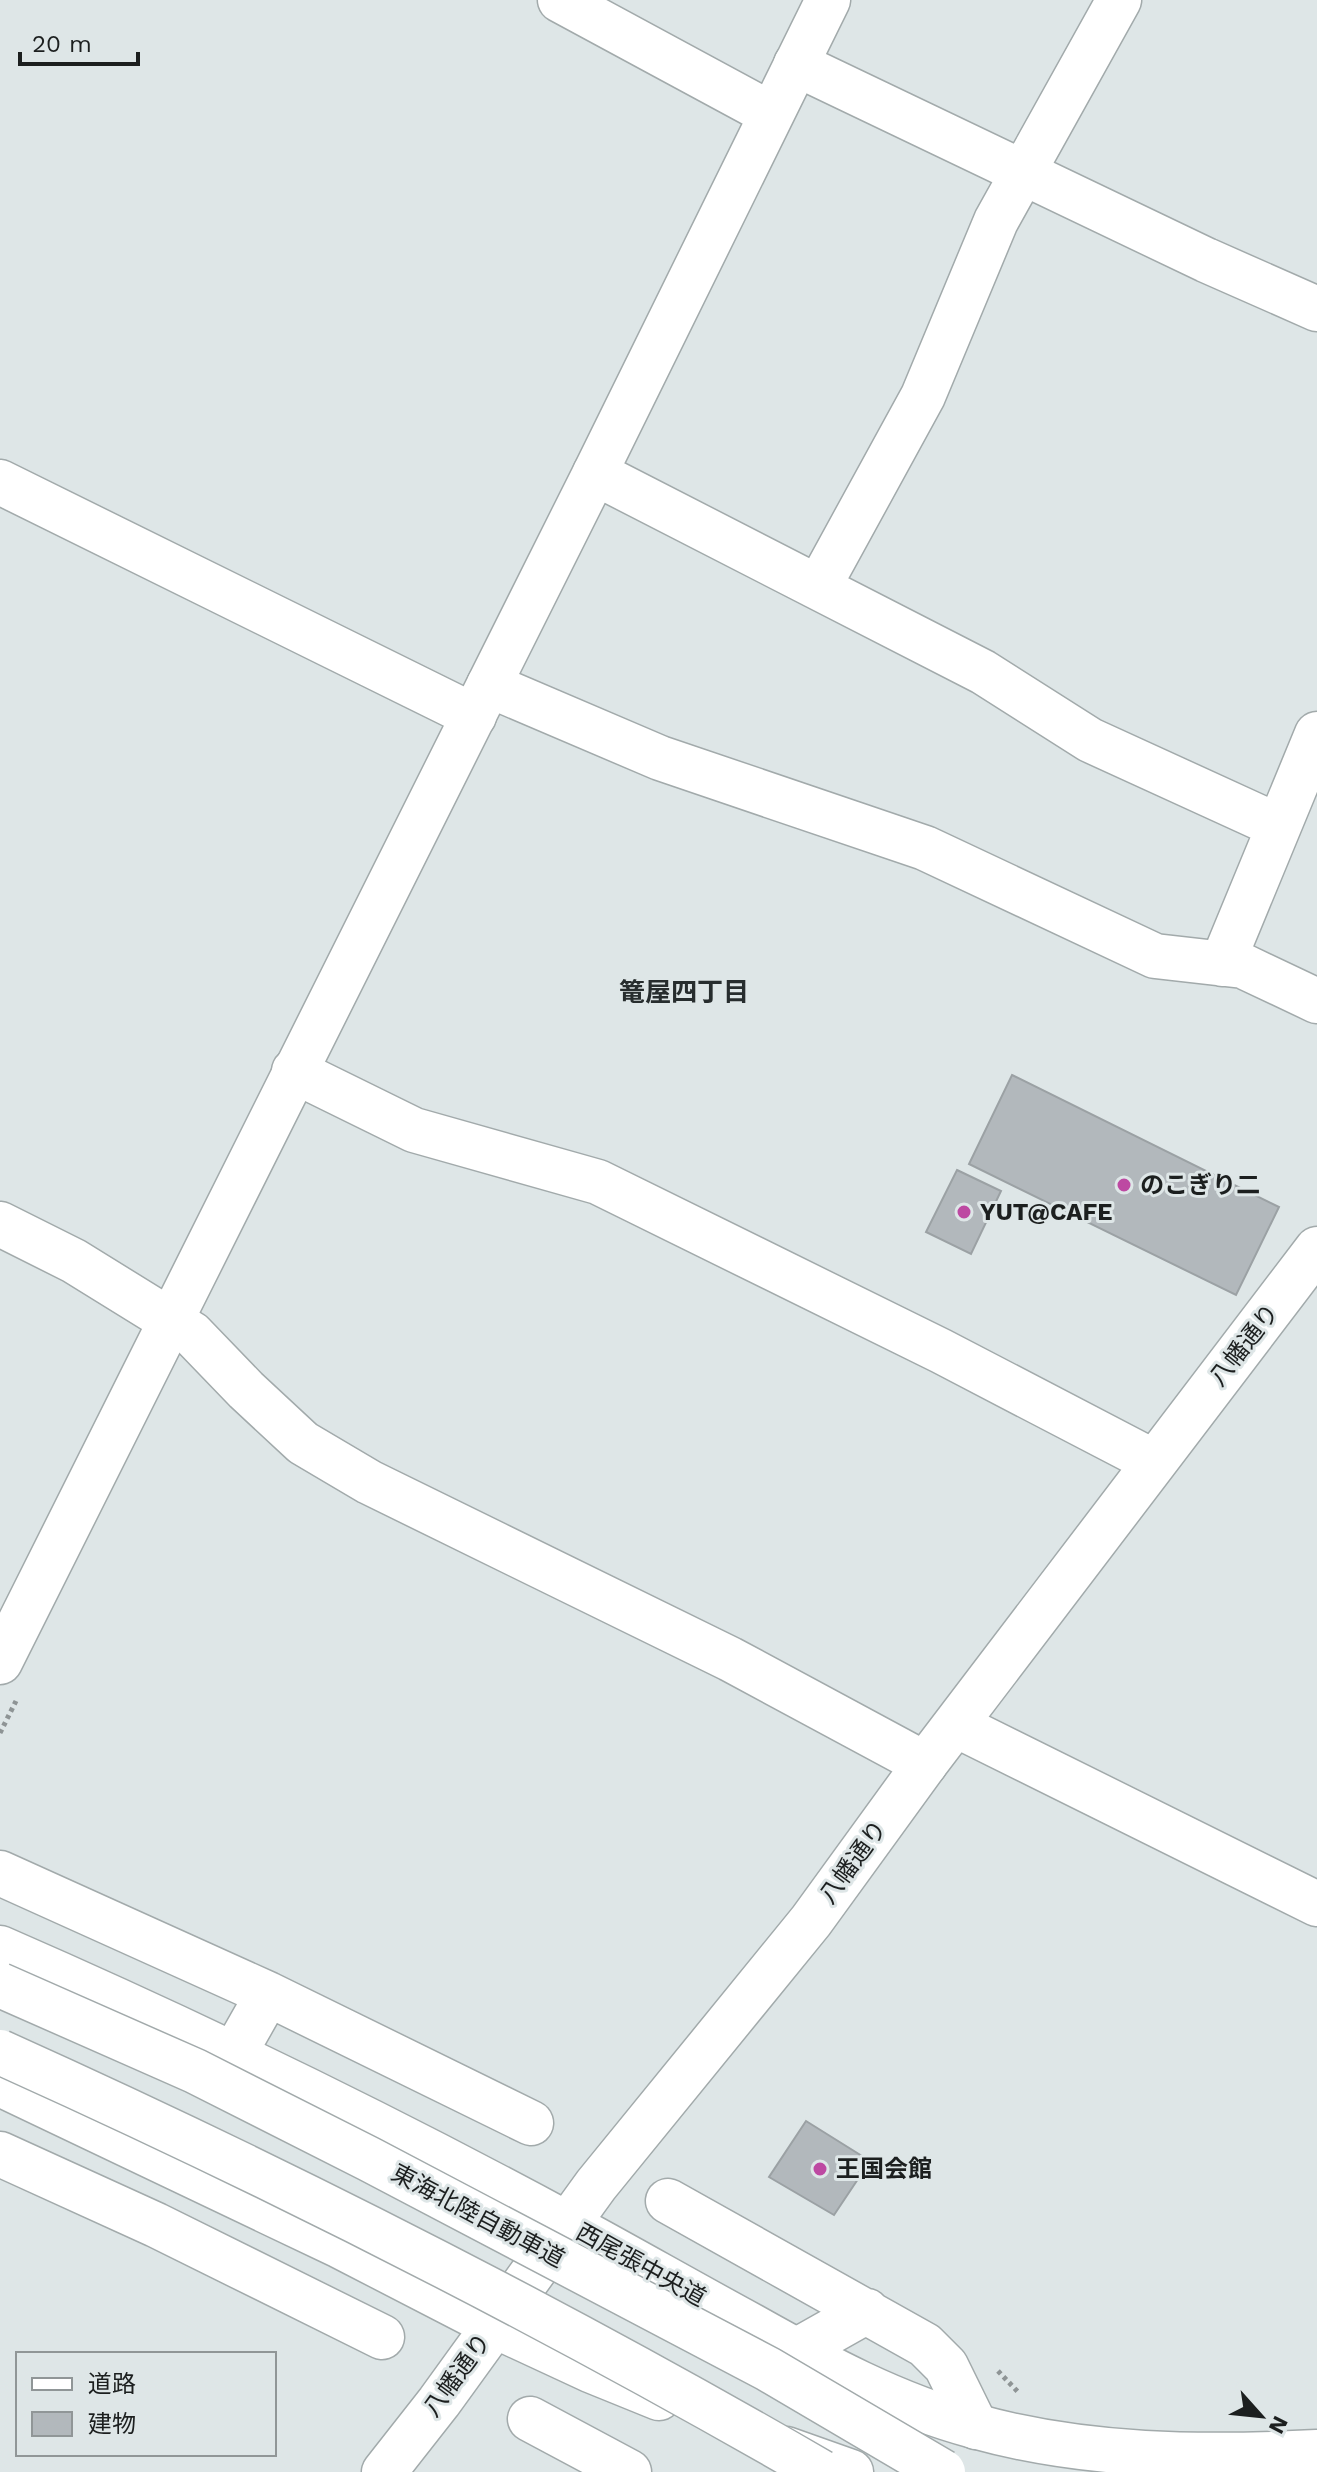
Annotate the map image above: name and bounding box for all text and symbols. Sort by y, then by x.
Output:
scale bar [20,16,138,66]
text: 20 m [32,30,92,58]
district label: 篭屋四丁目 [619,977,749,1007]
place label: のこぎり二 [1140,1171,1260,1199]
marker: のこぎり二 [1115,1176,1133,1194]
place label: YUT@CAFE [980,1198,1112,1226]
marker: YUT@CAFE [955,1203,973,1221]
street label: 八幡通り [1203,1299,1285,1391]
street label: 八幡通り [813,1815,893,1909]
place label: 王国会館 [836,2155,932,2183]
street label: 東海北陸自動車道 [387,2159,569,2273]
marker: 王国会館 [811,2160,829,2178]
street label: 西尾張中央道 [571,2218,711,2312]
street label: 八幡通り [417,2328,497,2422]
legend [16,2352,276,2456]
text: 道路 [88,2370,136,2398]
north arrow [1221,2376,1301,2456]
text: 建物 [88,2410,136,2438]
text: N [1264,2412,1293,2438]

